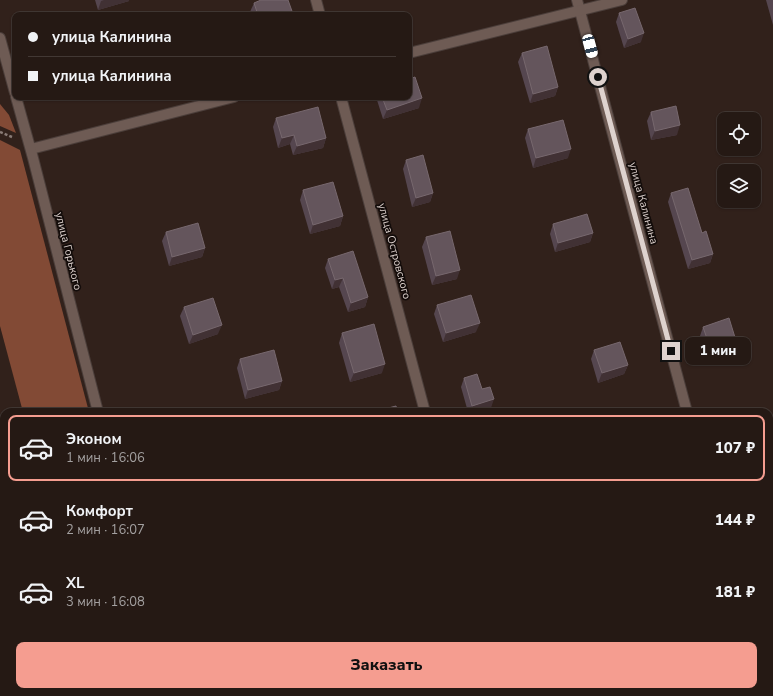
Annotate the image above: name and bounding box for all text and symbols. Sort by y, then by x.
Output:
text: улица Калинина [52,27,172,47]
car [581,33,599,59]
text: улица Калинина [52,66,172,86]
route start [589,68,607,86]
map controls [717,112,761,208]
button: locate [717,112,761,156]
street label: улица Калинина [625,160,662,246]
button: layers [717,164,761,208]
street label: улица Островского [374,201,415,301]
street label: улица Горького [52,211,85,292]
callout: 1 мин [685,337,751,365]
route end [662,342,680,360]
text: 1 мин [700,342,736,360]
text: Эконом [66,429,122,449]
icon: car [18,430,54,466]
text: 107 ₽ [715,438,755,458]
text: 1 мин · 16:06 [66,449,145,467]
text: Комфорт [66,501,133,521]
icon: car [18,502,54,538]
text: 144 ₽ [715,510,755,530]
text: 2 мин · 16:07 [66,521,145,539]
text: XL [66,573,85,593]
icon: car [18,574,54,610]
text: 181 ₽ [715,582,755,602]
text: 3 мин · 16:08 [66,593,145,611]
button: Заказать [16,642,757,688]

